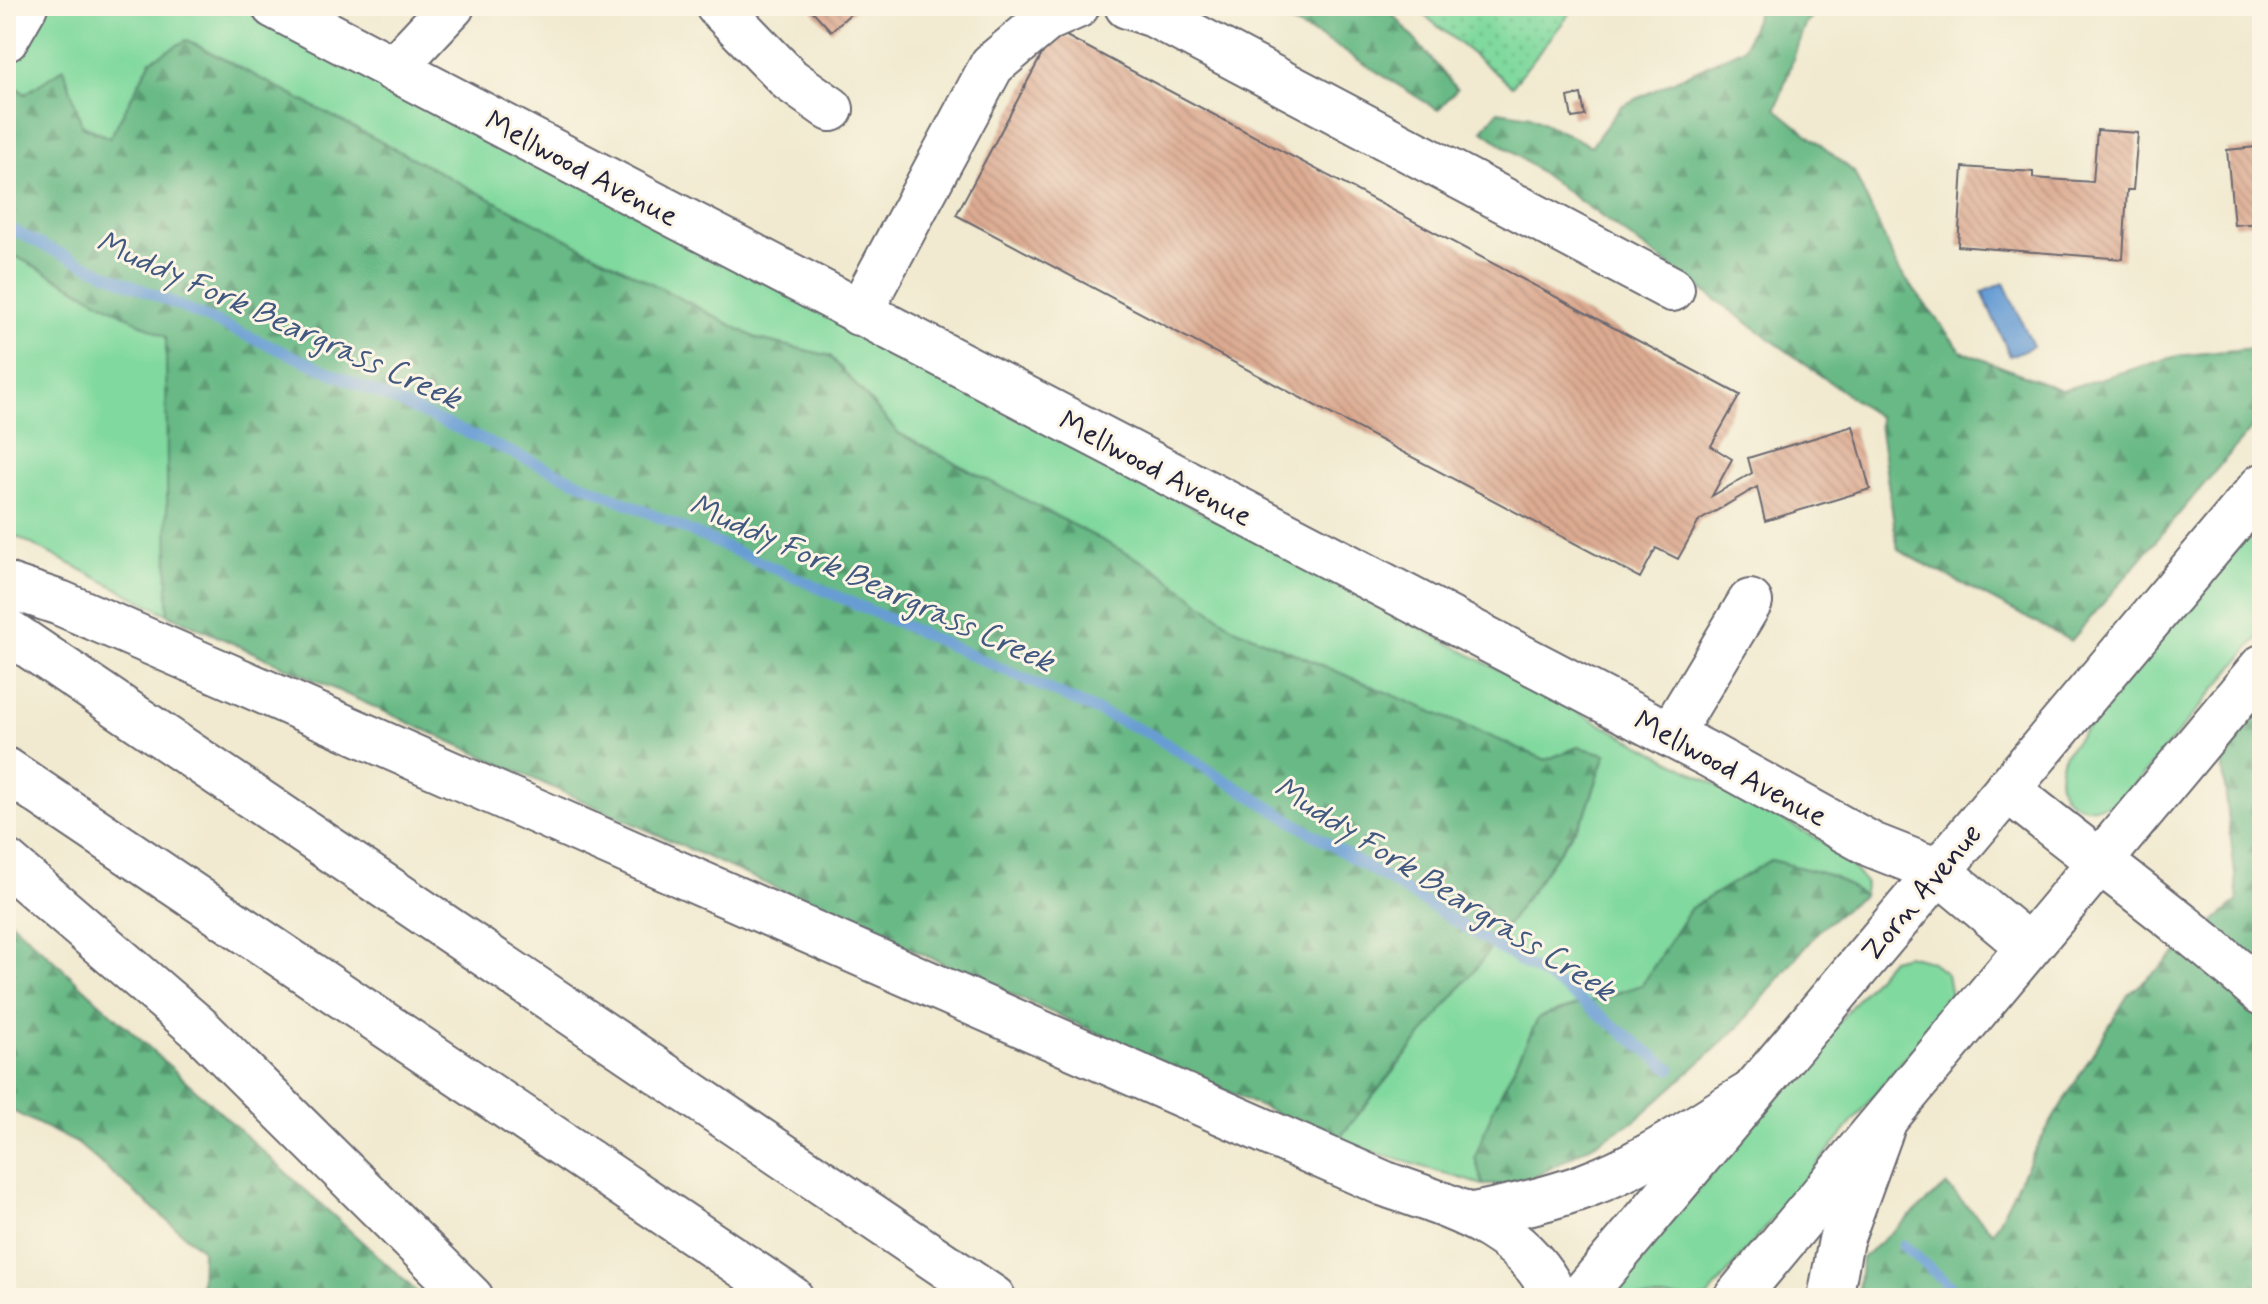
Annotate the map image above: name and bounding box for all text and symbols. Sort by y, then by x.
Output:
street label: Mellwood Avenue [478,102,685,237]
water label: Muddy Fork Beargrass Creek [89,221,469,421]
street label: Mellwood Avenue [1052,402,1259,537]
water label: Muddy Fork Beargrass Creek [682,484,1062,684]
street label: Mellwood Avenue [1627,702,1834,837]
water label: Muddy Fork Beargrass Creek [1265,767,1624,1013]
street label: Zorn Avenue [1853,816,1991,970]

